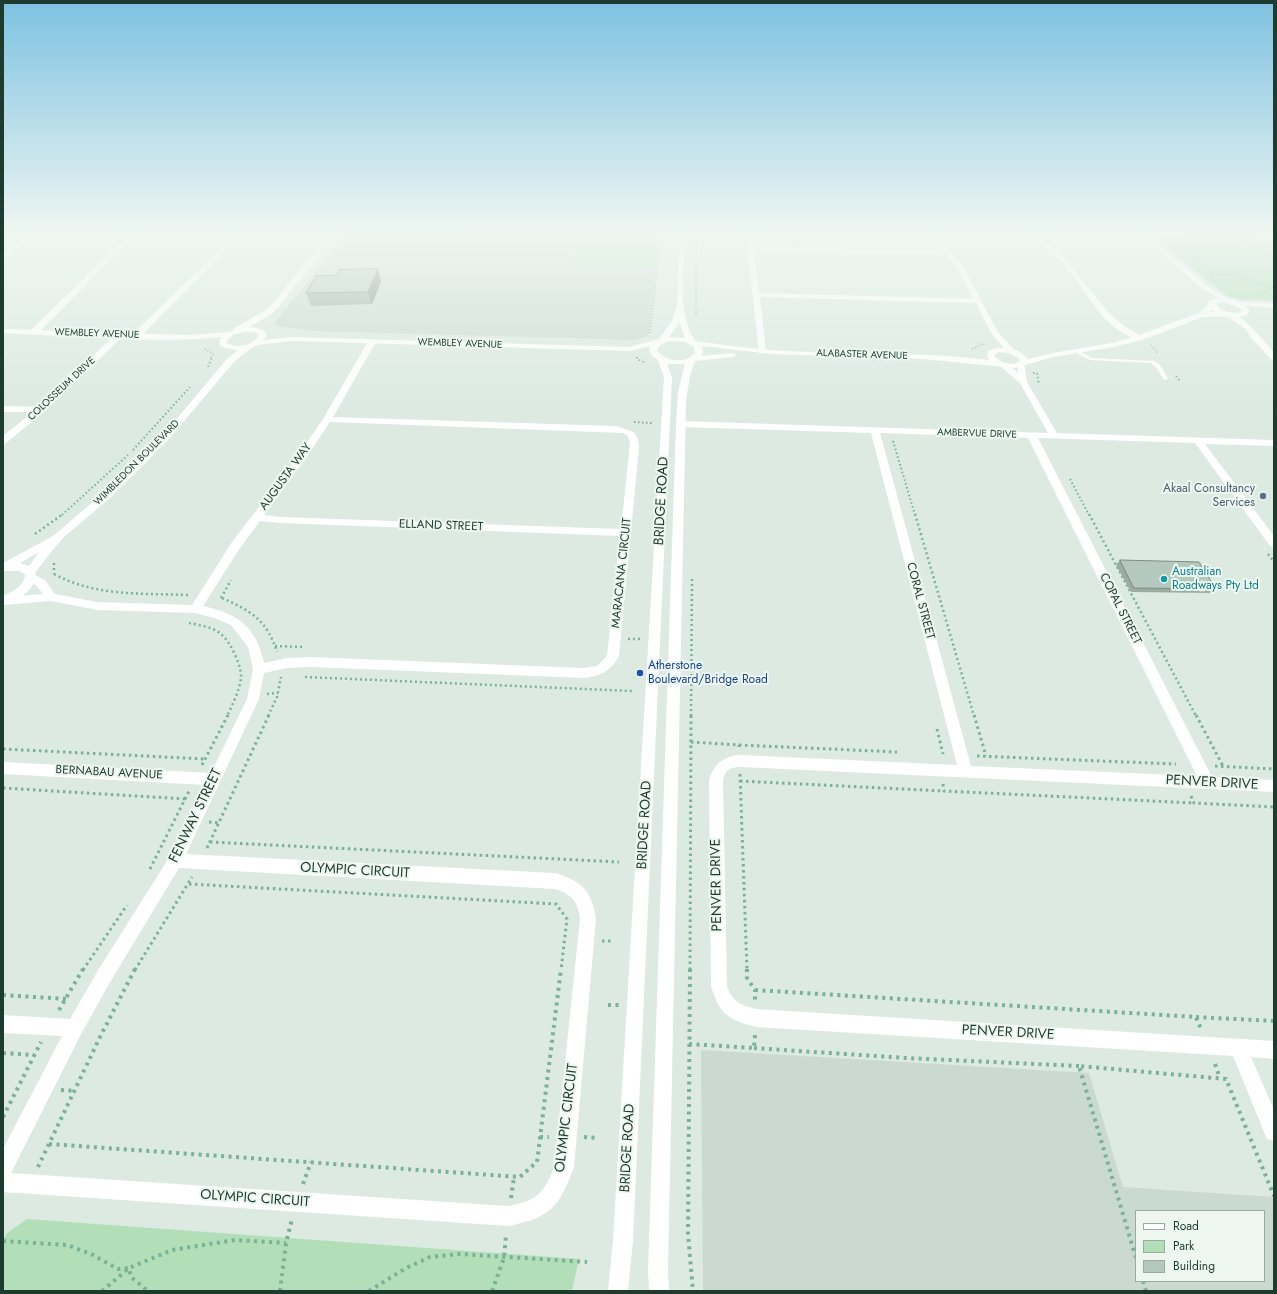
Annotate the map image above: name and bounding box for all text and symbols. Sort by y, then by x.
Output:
street label: WEMBLEY AVENUE [54,327,140,341]
street label: WEMBLEY AVENUE [417,337,503,351]
street label: ALABASTER AVENUE [816,347,908,363]
street label: COLOSSEUM DRIVE [26,355,98,423]
street label: WIMBLEDON BOULEVARD [92,418,182,508]
street label: AMBERVUE DRIVE [937,427,1017,441]
street label: AUGUSTA WAY [257,441,315,513]
street label: BRIDGE ROAD [651,456,673,546]
place label: Akaal Consultancy Services [1163,482,1255,510]
marker: Akaal Consultancy Services [1258,491,1268,501]
street label: ELLAND STREET [399,517,483,535]
street label: MARACANA CIRCUIT [609,517,635,629]
street label: CORAL STREET [903,561,937,641]
place label: Australian Roadways Pty Ltd [1172,565,1259,593]
street label: COPAL STREET [1096,571,1144,647]
marker: Australian Roadways Pty Ltd [1159,574,1169,584]
place label: Atherstone Boulevard/Bridge Road [648,659,768,687]
marker: Atherstone Boulevard/Bridge Road [635,668,645,678]
street label: BERNABAU AVENUE [55,763,163,783]
street label: FENWAY STREET [166,766,226,866]
street label: PENVER DRIVE [1165,772,1259,794]
street label: BRIDGE ROAD [634,780,656,870]
street label: PENVER DRIVE [708,838,726,932]
street label: OLYMPIC CIRCUIT [300,860,410,882]
street label: PENVER DRIVE [961,1022,1055,1044]
street label: OLYMPIC CIRCUIT [552,1063,582,1173]
street label: BRIDGE ROAD [617,1103,639,1193]
street label: OLYMPIC CIRCUIT [200,1187,310,1211]
legend [1135,1210,1265,1282]
text: Road [1173,1217,1199,1235]
text: Park [1173,1237,1194,1255]
text: Building [1173,1257,1215,1275]

